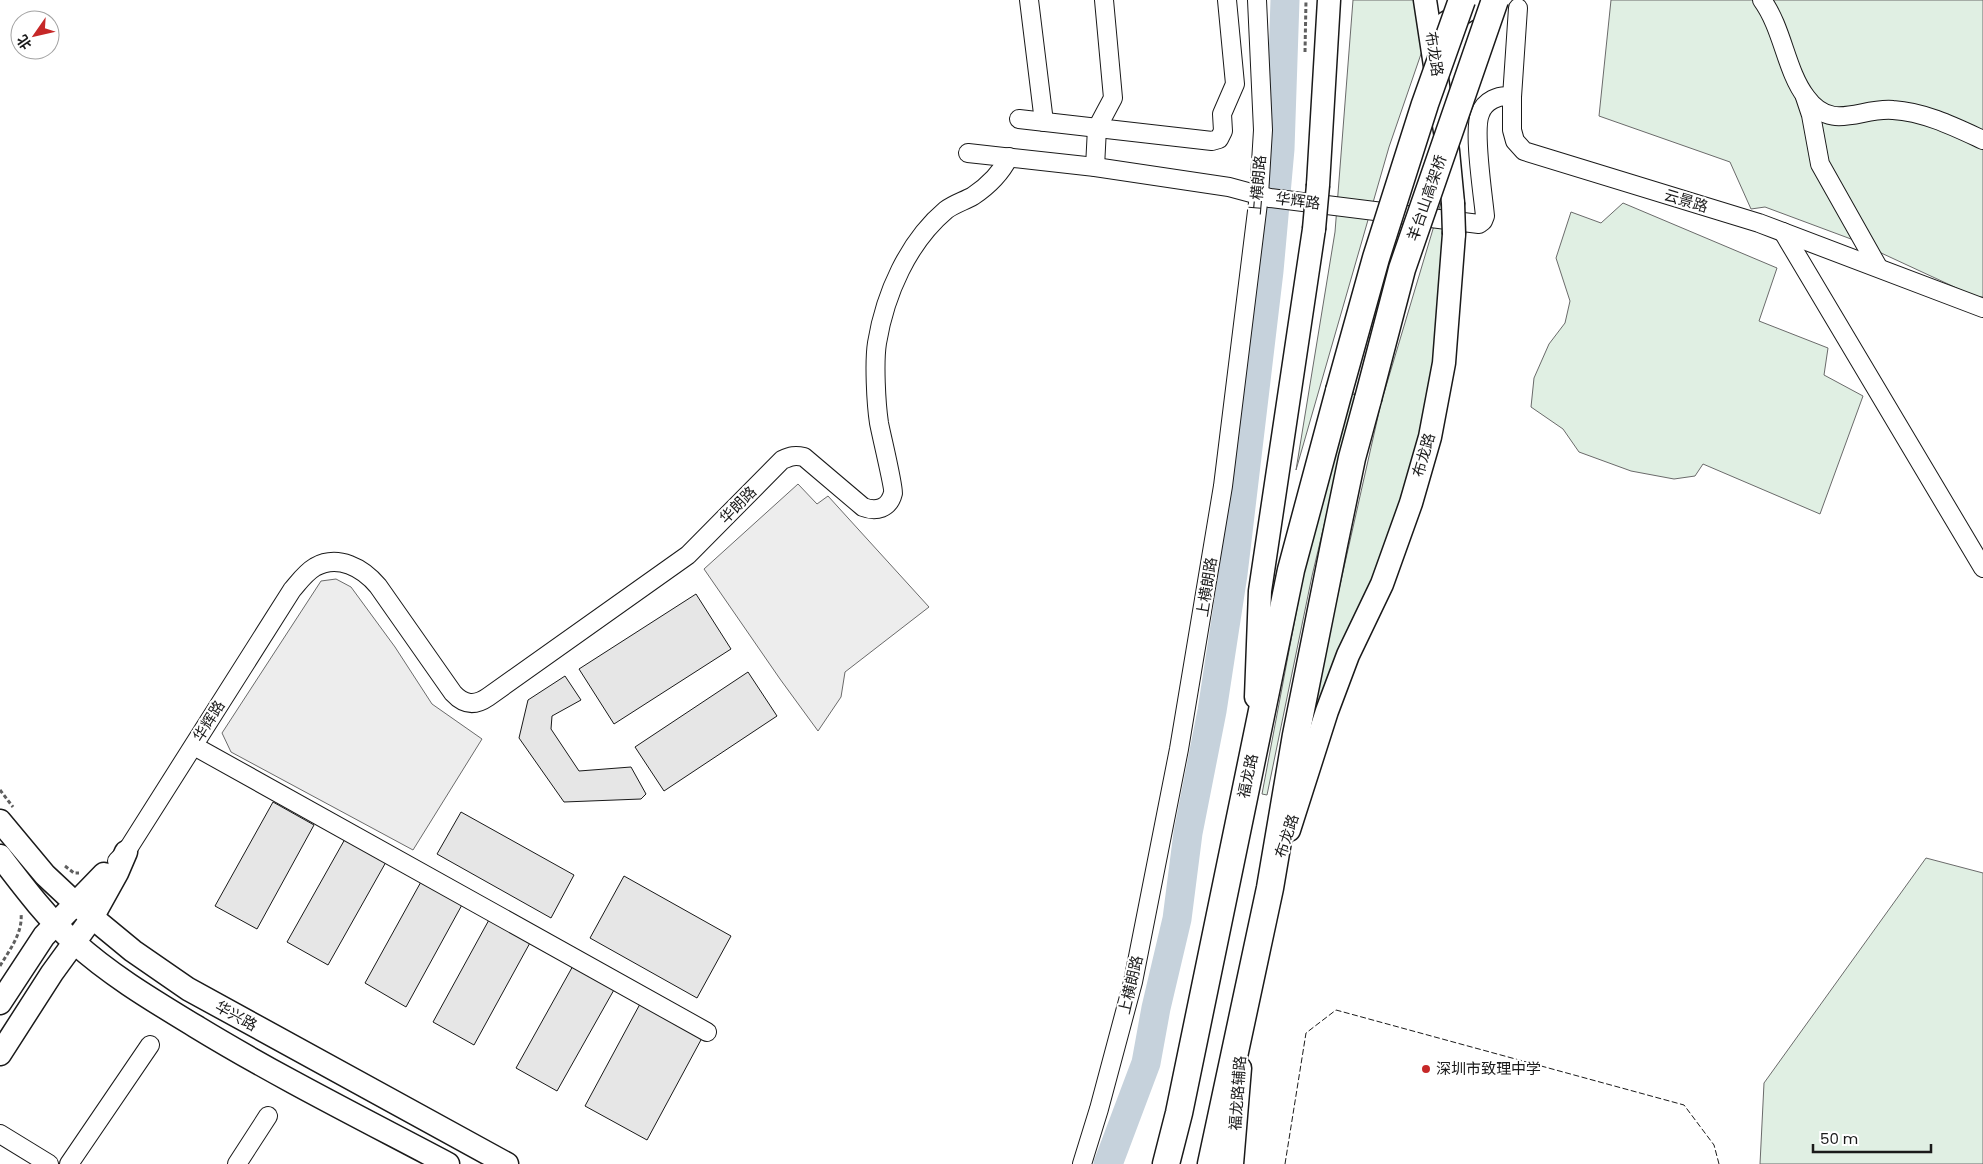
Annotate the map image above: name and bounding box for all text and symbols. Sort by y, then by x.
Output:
north arrow [10,10,60,60]
street label: 布龙路 [1421,30,1448,78]
text: 北 [12,31,36,54]
street label: 羊台山高架桥 [1402,152,1451,244]
street label: 上横朗路 [1244,154,1271,216]
street label: 云景路 [1662,184,1711,217]
street label: 华辉路 [1274,187,1322,214]
street label: 布龙路 [1407,430,1440,479]
street label: 华朗路 [714,481,761,528]
street label: 上横朗路 [1191,556,1222,618]
street label: 华辉路 [188,696,229,745]
street label: 福龙路 [1233,752,1262,800]
street label: 布龙路 [1270,811,1303,860]
street label: 上横朗路 [1114,953,1147,1016]
street label: 华兴路 [211,995,261,1036]
street label: 福龙路辅路 [1224,1055,1251,1131]
place label: 深圳市致理中学 [1436,1058,1541,1079]
marker: 深圳市致理中学 [1420,1063,1432,1075]
scale bar [1813,1122,1930,1154]
text: 50 m [1820,1128,1858,1149]

